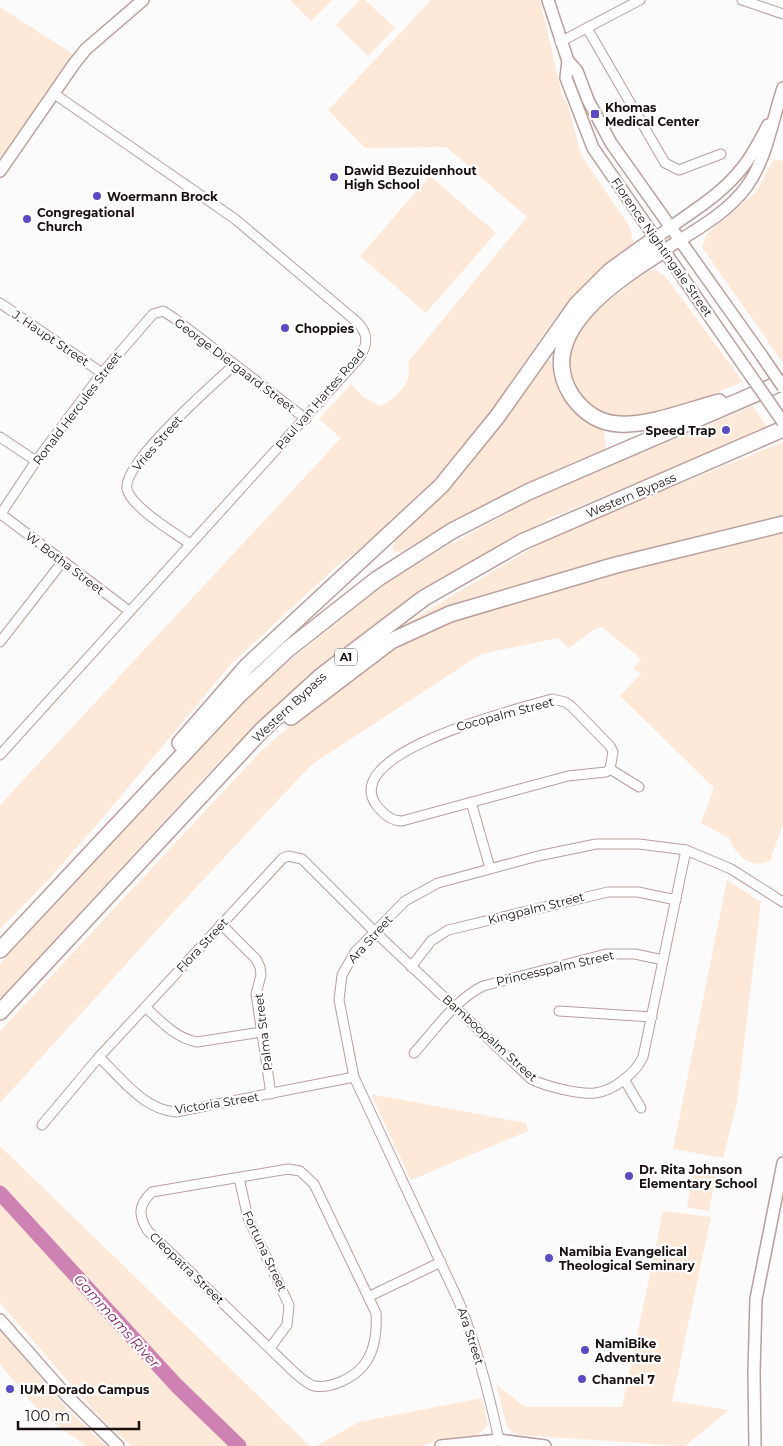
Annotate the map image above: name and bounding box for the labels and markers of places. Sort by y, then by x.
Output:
place label: Khomas Medical Center [605,100,700,129]
marker: Khomas Medical Center [589,108,601,120]
place label: Dawid Bezuidenhout High School [344,163,477,192]
marker: Dawid Bezuidenhout High School [328,171,340,183]
place label: Woermann Brock [107,189,218,204]
marker: Woermann Brock [91,190,103,202]
place label: Congregational Church [37,205,135,234]
marker: Congregational Church [21,213,33,225]
place label: Choppies [295,321,355,336]
marker: Choppies [279,322,291,334]
place label: Speed Trap [646,423,716,438]
marker: Speed Trap [720,424,732,436]
place label: Dr. Rita Johnson Elementary School [639,1162,757,1191]
marker: Dr. Rita Johnson Elementary School [623,1170,635,1182]
place label: Namibia Evangelical Theological Seminary [559,1244,695,1273]
marker: Namibia Evangelical Theological Seminary [543,1252,555,1264]
place label: NamiBike Adventure [594,1336,662,1365]
marker: NamiBike Adventure [579,1344,591,1356]
place label: Channel 7 [592,1372,656,1387]
marker: Channel 7 [576,1373,588,1385]
place label: IUM Dorado Campus [20,1382,150,1397]
marker: IUM Dorado Campus [4,1383,16,1395]

